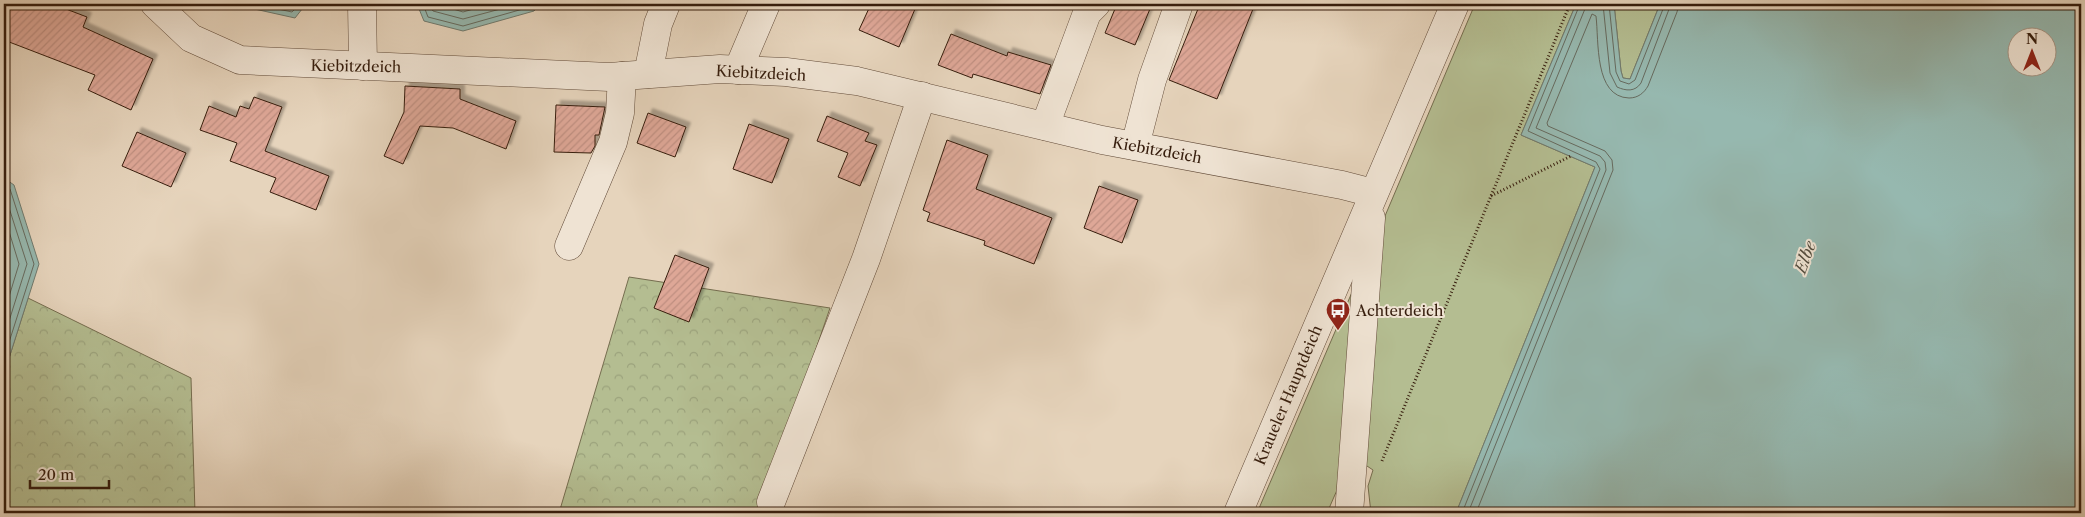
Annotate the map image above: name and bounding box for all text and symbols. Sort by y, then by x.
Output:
north arrow [2008,28,2058,78]
text: N [2026,30,2038,48]
street label: Kiebitzdeich [311,56,402,76]
street label: Kiebitzdeich [715,61,807,85]
street label: Kiebitzdeich [1111,133,1204,167]
water label: Elbe [1789,237,1820,278]
bus stop icon: Achterdeich [1325,297,1351,331]
place label: Achterdeich [1355,301,1444,320]
street label: Kraueler Hauptdeich [1250,322,1326,468]
scale bar [30,457,109,489]
text: 20 m [38,465,74,484]

